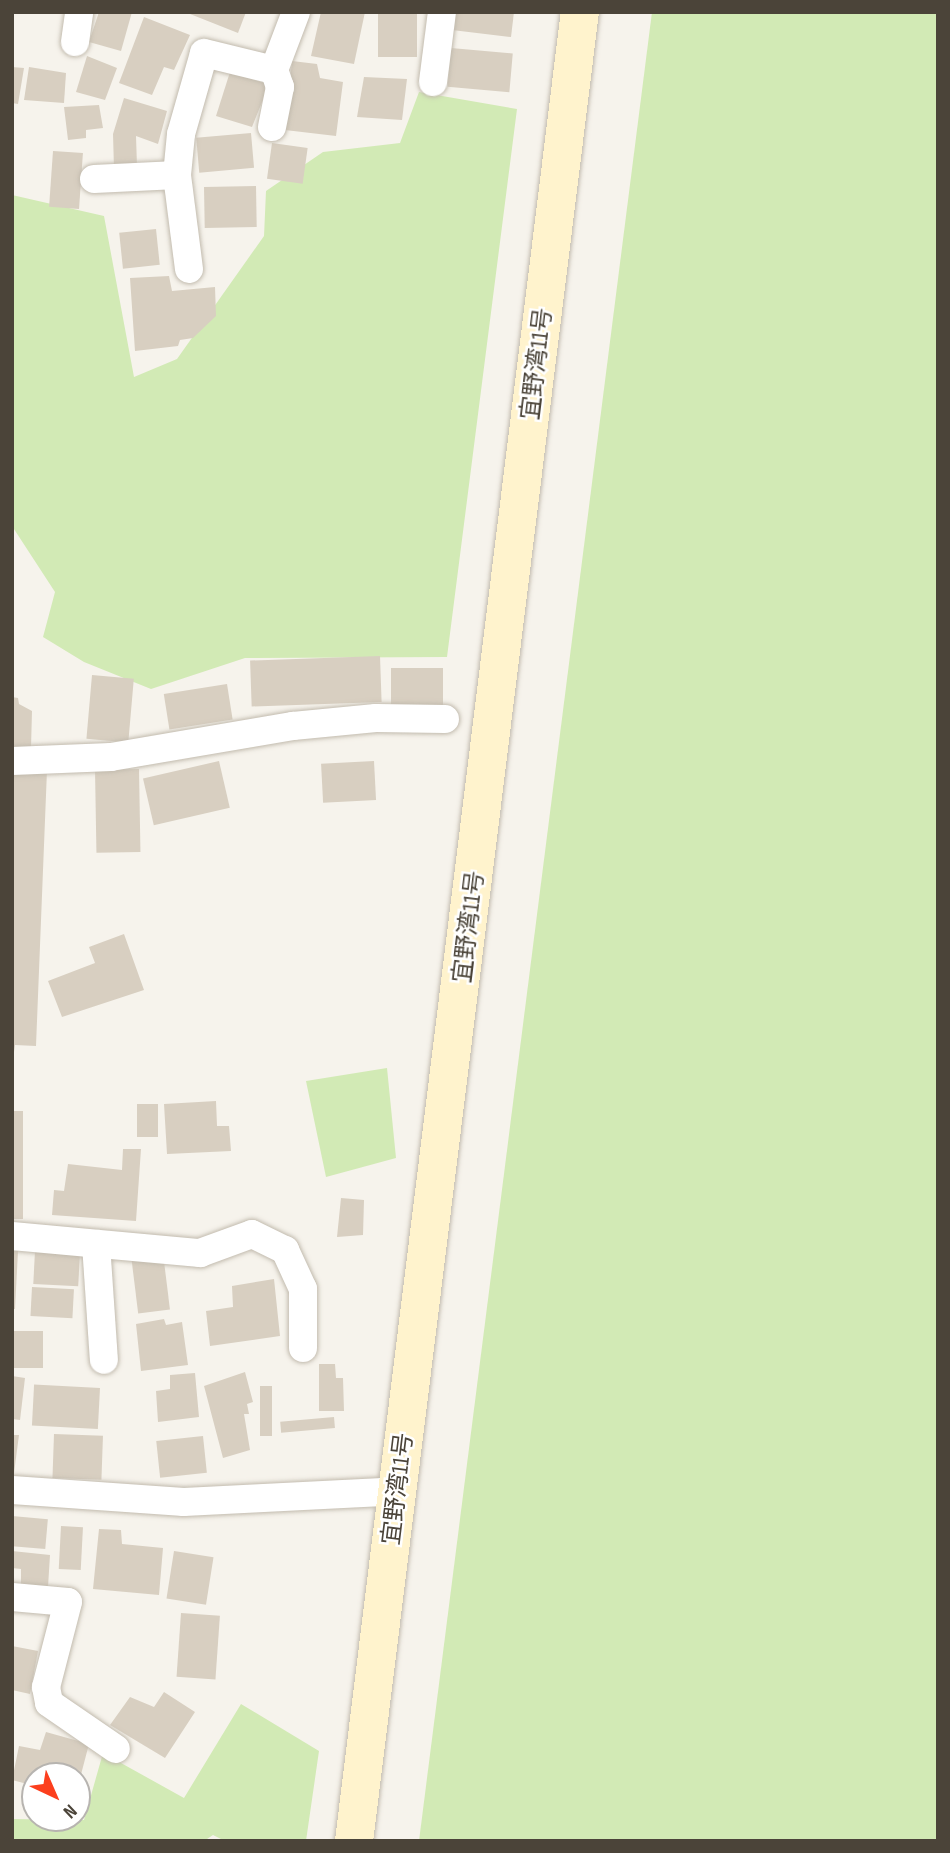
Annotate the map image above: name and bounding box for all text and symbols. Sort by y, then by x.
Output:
street label: 宜野湾11号 [516,306,558,422]
street label: 宜野湾11号 [448,869,490,985]
street label: 宜野湾11号 [377,1431,419,1547]
north arrow [21,1762,91,1832]
text: N [58,1799,81,1823]

